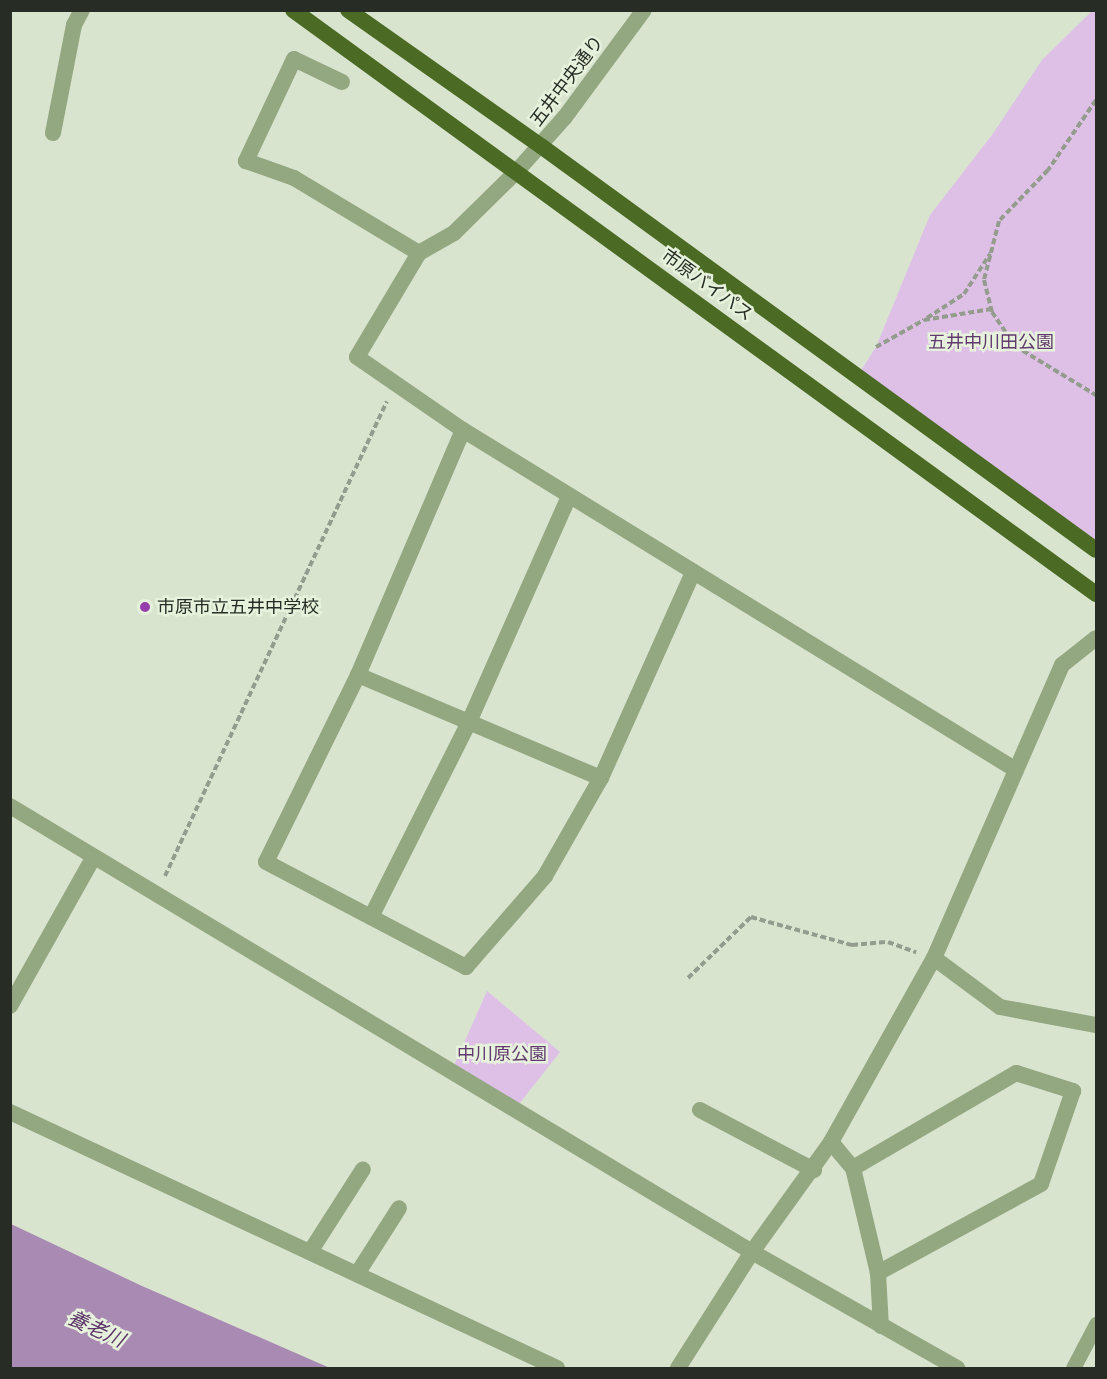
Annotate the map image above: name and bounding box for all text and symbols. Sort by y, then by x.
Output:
street label: 五井中央通り [526,31,608,131]
street label: 市原バイパス [657,245,757,325]
park label: 五井中川田公園 [928,331,1054,353]
place label: 市原市立五井中学校 [157,596,319,618]
marker: 市原市立五井中学校 [138,600,152,614]
park label: 中川原公園 [457,1043,547,1065]
water label: 養老川 [64,1305,128,1353]

